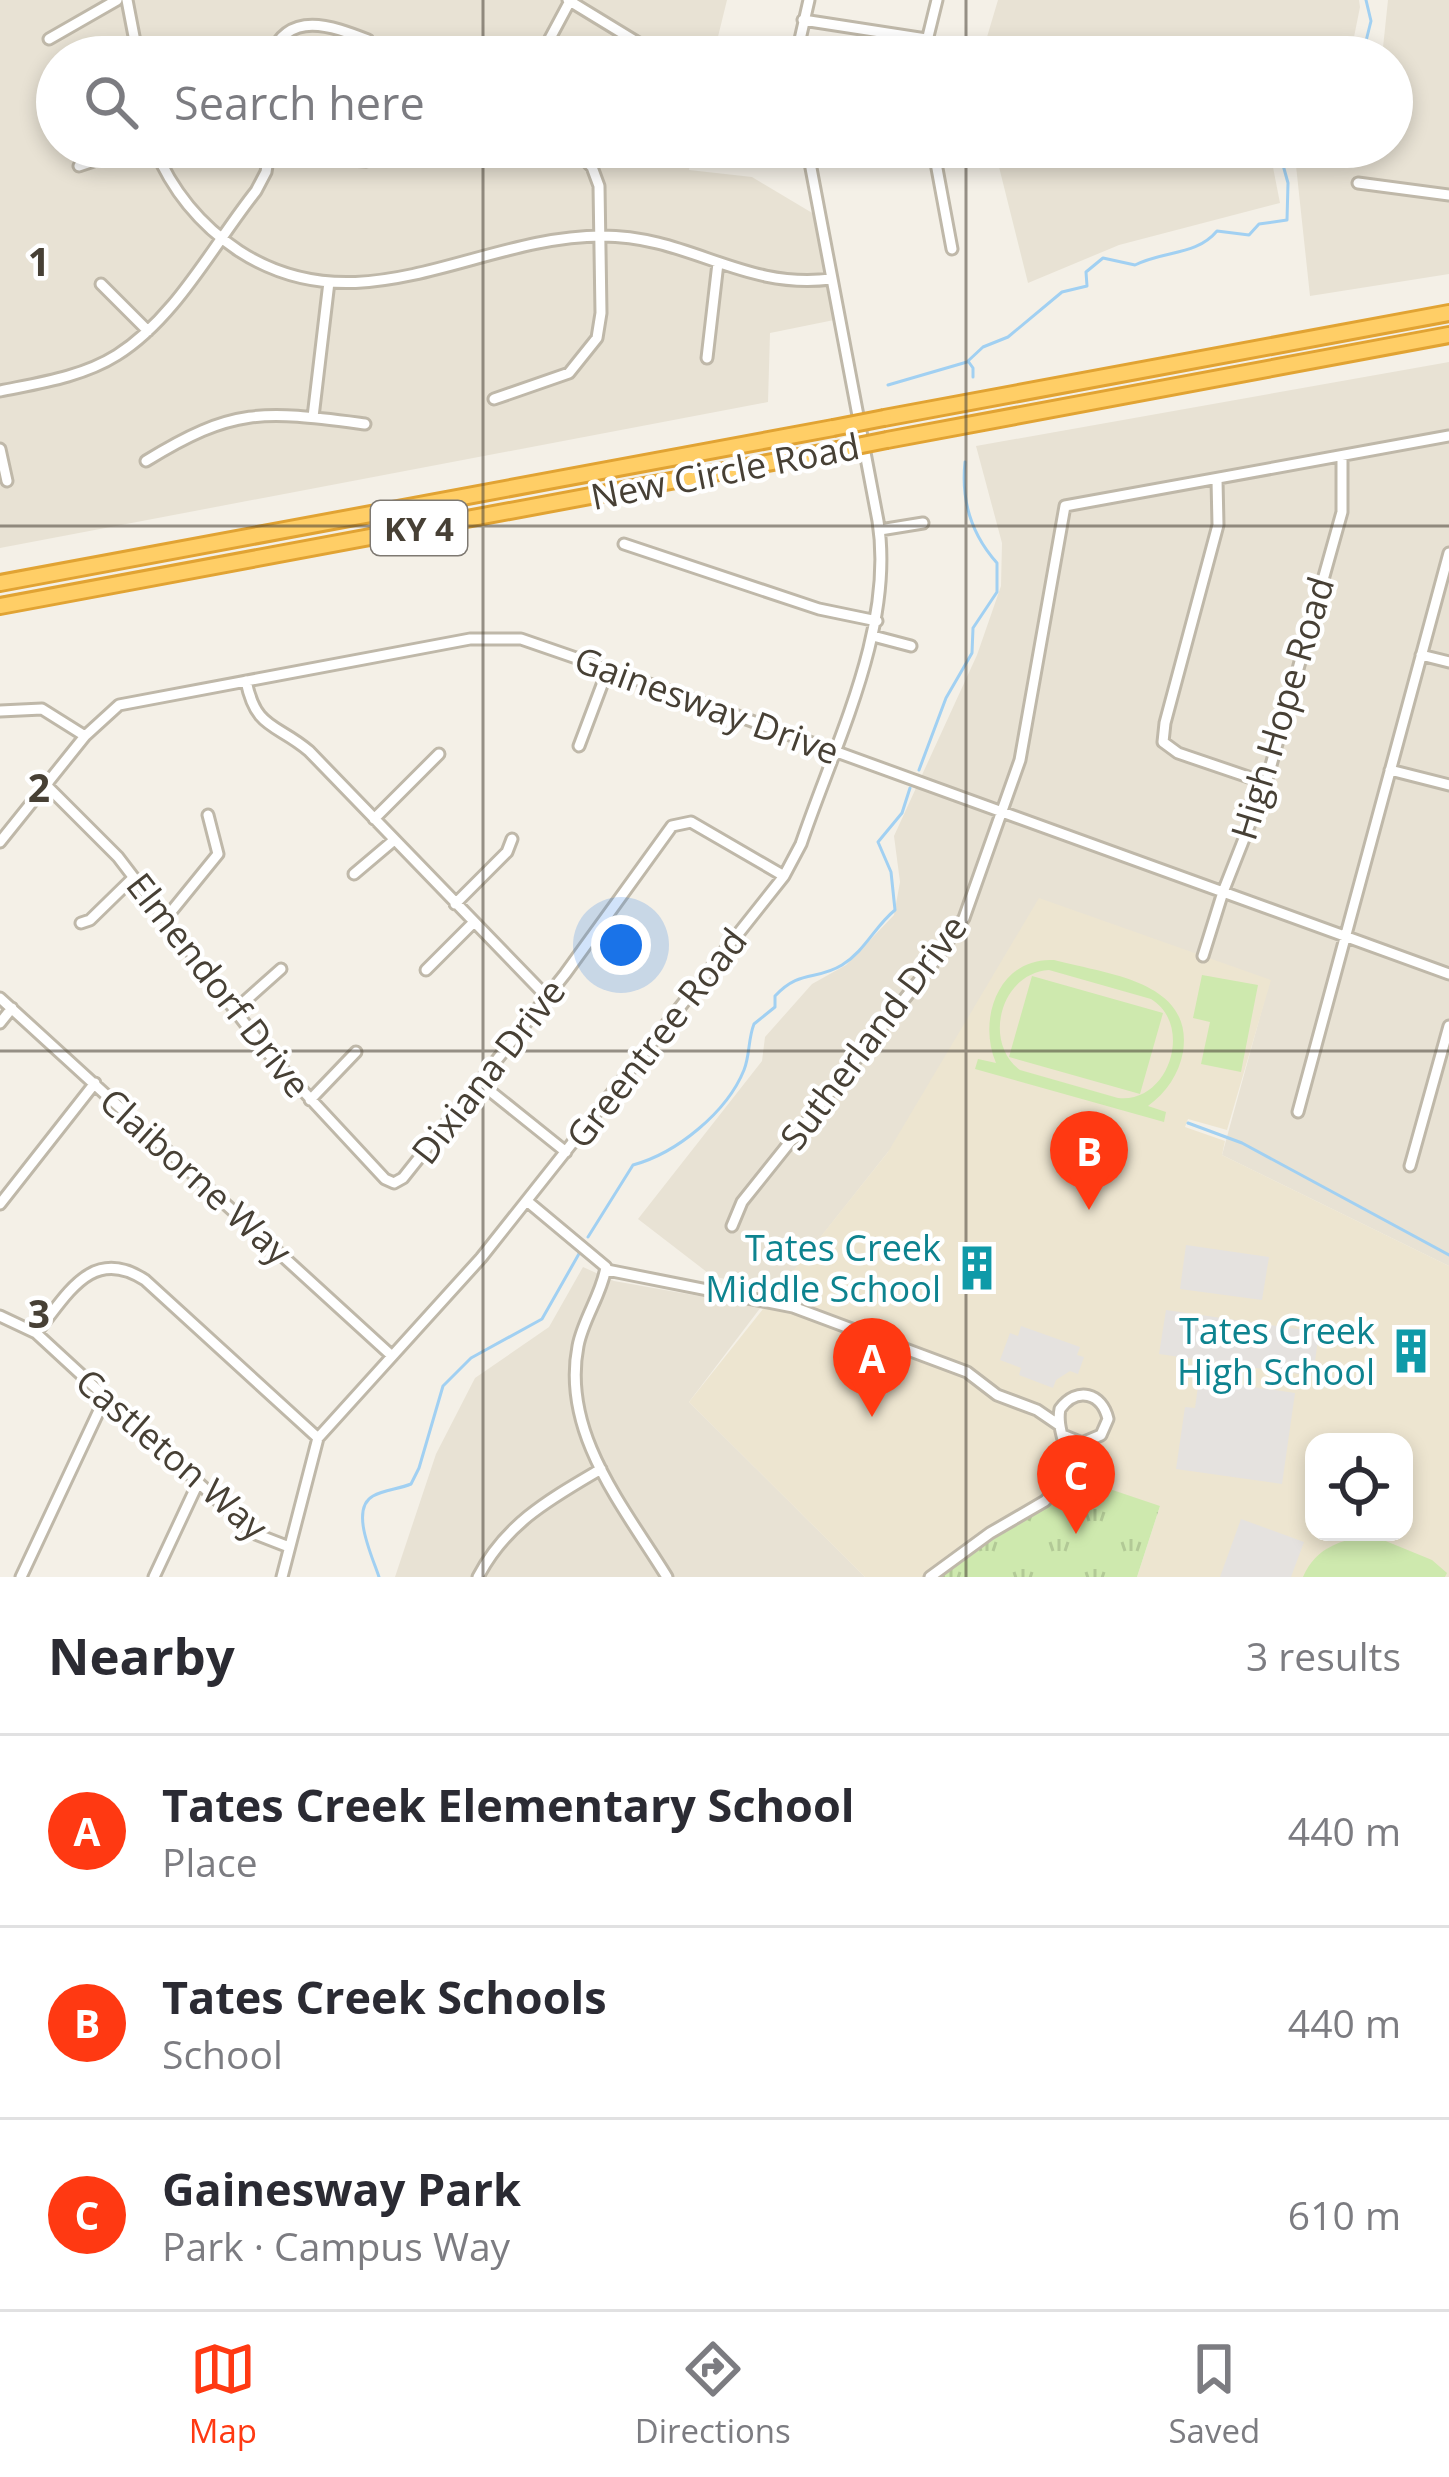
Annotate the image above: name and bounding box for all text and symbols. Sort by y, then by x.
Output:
search box [36,36,1413,168]
icon: search [78,69,144,135]
text: Search here [174,72,425,133]
text: 1 [28,234,50,287]
street label: New Circle Road [586,421,864,521]
road number: KY 4 [371,501,467,555]
street label: High Hope Road [1219,571,1345,845]
street label: Gainesway Drive [568,634,846,776]
text: 2 [28,760,50,813]
street label: Elmendorf Drive [116,862,322,1108]
street label: Sutherland Drive [768,905,978,1159]
your location [591,915,651,975]
street label: Greentree Road [555,918,757,1158]
street label: Dixiana Drive [400,968,576,1174]
street label: Claiborne Way [90,1077,303,1276]
pin: B [1050,1111,1128,1210]
place label: Tates Creek Middle School [705,1223,941,1313]
building icon: Tates Creek Middle School [952,1243,1002,1293]
text: 3 [28,1286,50,1339]
place label: Tates Creek High School [1177,1306,1375,1396]
pin: A [833,1318,911,1417]
building icon: Tates Creek High School [1386,1326,1436,1376]
street label: Castleton Way [66,1357,279,1552]
map controls [1305,1433,1413,1541]
button: locate [1305,1433,1413,1541]
pin: C [1037,1435,1115,1534]
text: Nearby [48,1620,235,1690]
text: 3 results [1246,1629,1401,1682]
text: Tates Creek Elementary School [162,1774,855,1835]
text: A [74,1804,100,1857]
text: 440 m [1288,1804,1401,1857]
text: Place [162,1835,258,1888]
text: Tates Creek Schools [162,1966,607,2027]
text: B [74,1996,100,2049]
text: 440 m [1288,1996,1401,2049]
text: School [162,2027,283,2080]
text: Gainesway Park [162,2158,521,2219]
text: C [75,2188,99,2241]
text: 610 m [1288,2188,1401,2241]
text: Park · Campus Way [162,2219,510,2272]
tab: Map [189,2336,257,2453]
tab: Directions [635,2336,791,2453]
tab: Saved [1168,2336,1260,2453]

